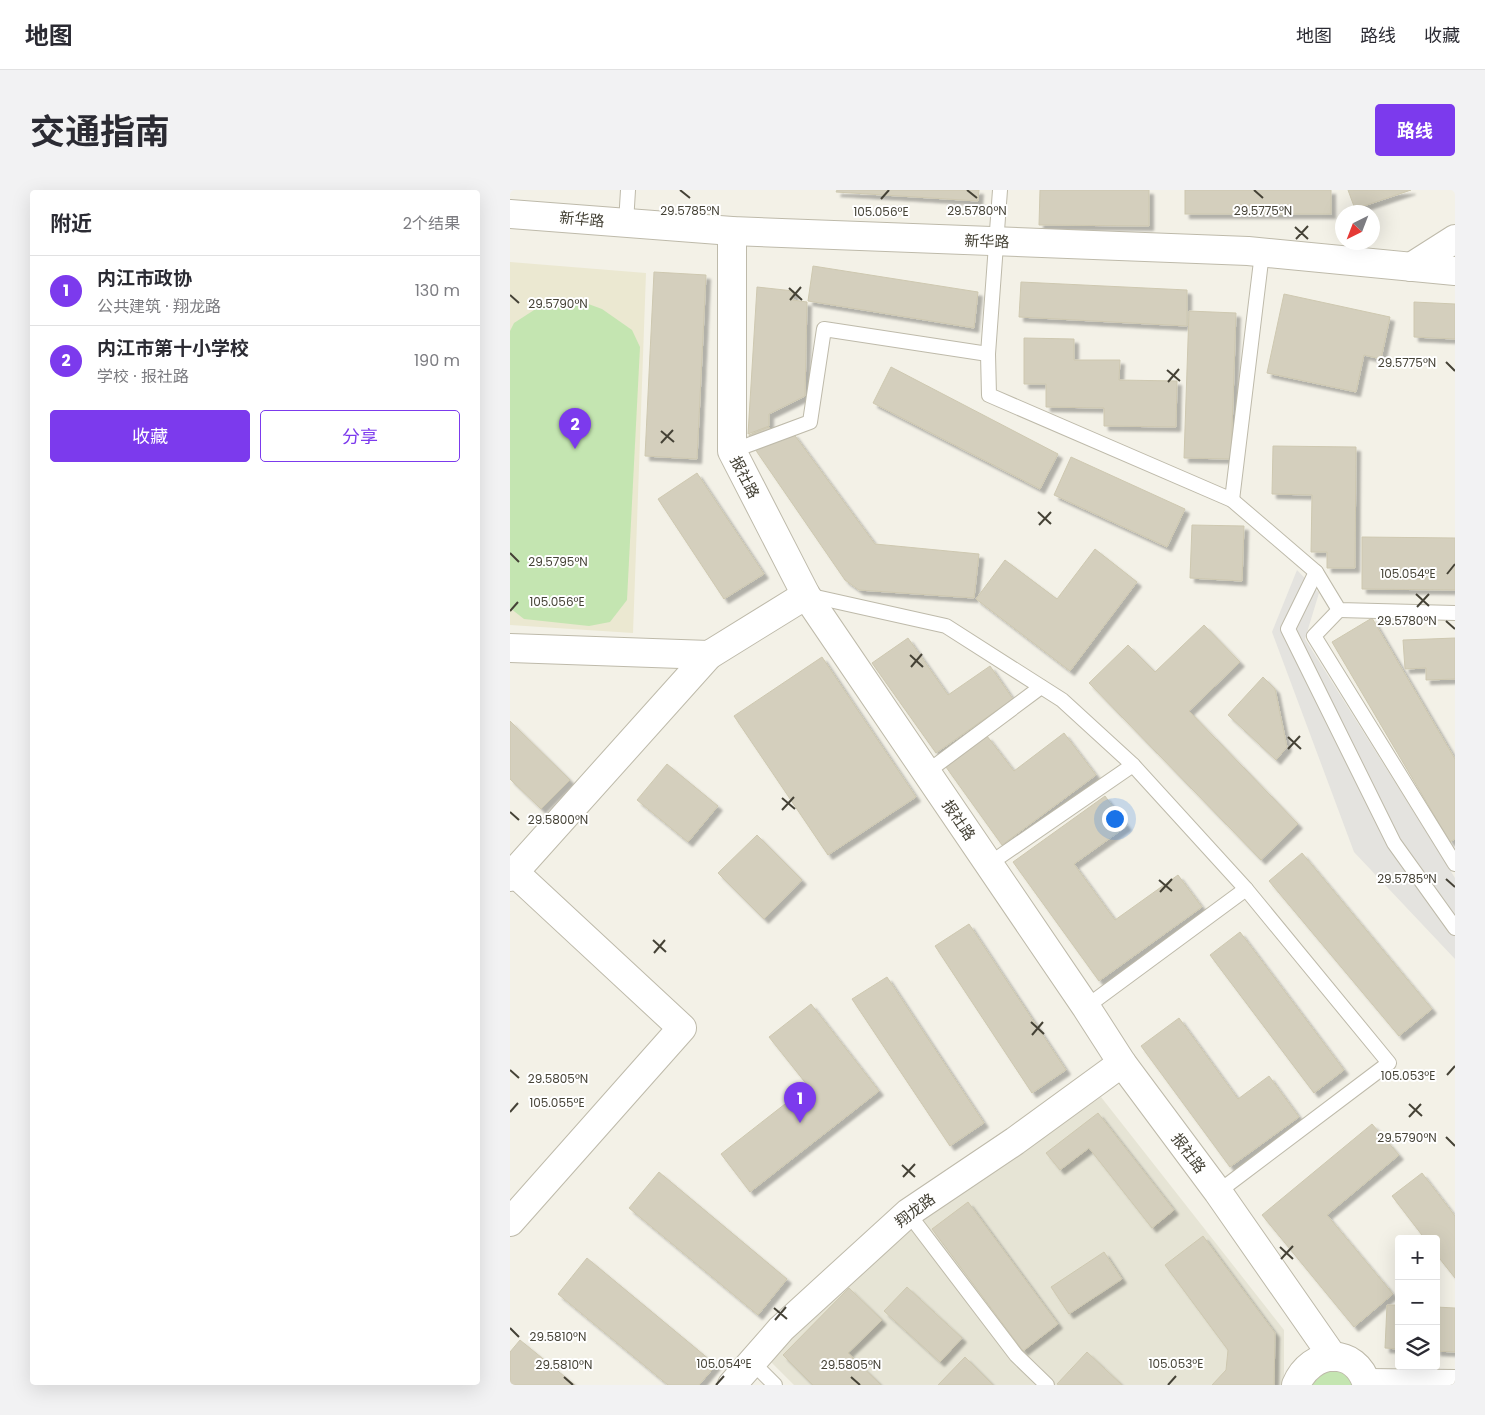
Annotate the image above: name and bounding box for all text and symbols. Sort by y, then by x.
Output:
text: 地图 [25,19,73,52]
text: 地图 [1296,23,1332,48]
text: 路线 [1360,23,1396,48]
text: 收藏 [1424,23,1460,48]
button: 路线 [1375,104,1455,156]
text: 交通指南 [30,107,170,156]
text: 29.5785°N [660,202,720,219]
text: 29.5780°N [947,202,1007,219]
text: 29.5775°N [1234,202,1292,219]
text: 105.056°E [853,203,909,220]
north arrow [1335,205,1380,250]
street label: 新华路 [559,207,605,231]
text: 附近 [50,209,92,238]
text: 2个结果 [403,212,460,235]
street label: 新华路 [964,230,1010,252]
text: 内江市政协 [97,265,192,292]
text: 1 [63,279,69,302]
text: 130 m [415,279,460,302]
text: 公共建筑 · 翔龙路 [97,295,221,318]
text: 29.5790°N [528,295,588,312]
text: 内江市第十小学校 [97,335,249,362]
text: 2 [61,349,71,372]
text: 190 m [414,349,460,372]
text: 29.5775°N [1378,354,1436,371]
text: 学校 · 报社路 [97,365,189,388]
pin: 2 [559,408,591,449]
button: 收藏 [50,410,250,462]
button: 分享 [260,410,460,462]
street label: 报社路 [725,452,765,502]
text: 29.5795°N [528,553,588,570]
text: 105.054°E [1380,565,1436,582]
text: 105.056°E [529,593,585,610]
text: 29.5780°N [1377,612,1437,629]
street label: 报社路 [938,795,980,845]
your location [1102,806,1128,832]
text: 29.5800°N [528,811,588,828]
text: 29.5785°N [1377,870,1437,887]
text: 105.053°E [1381,1067,1435,1084]
text: 29.5805°N [528,1070,588,1087]
pin: 1 [784,1082,816,1123]
text: 105.055°E [529,1094,585,1111]
street label: 报社路 [1167,1129,1211,1177]
text: 29.5790°N [1377,1129,1437,1146]
street label: 翔龙路 [891,1188,939,1232]
map controls [1395,1235,1440,1370]
button: + [1395,1235,1440,1280]
button: − [1395,1280,1440,1325]
button: layers [1395,1325,1440,1370]
text: 29.5810°N [530,1328,586,1345]
text: 105.054°E [696,1355,752,1372]
text: 105.053°E [1149,1355,1203,1372]
text: 29.5810°N [536,1356,592,1373]
text: 29.5805°N [821,1356,881,1373]

